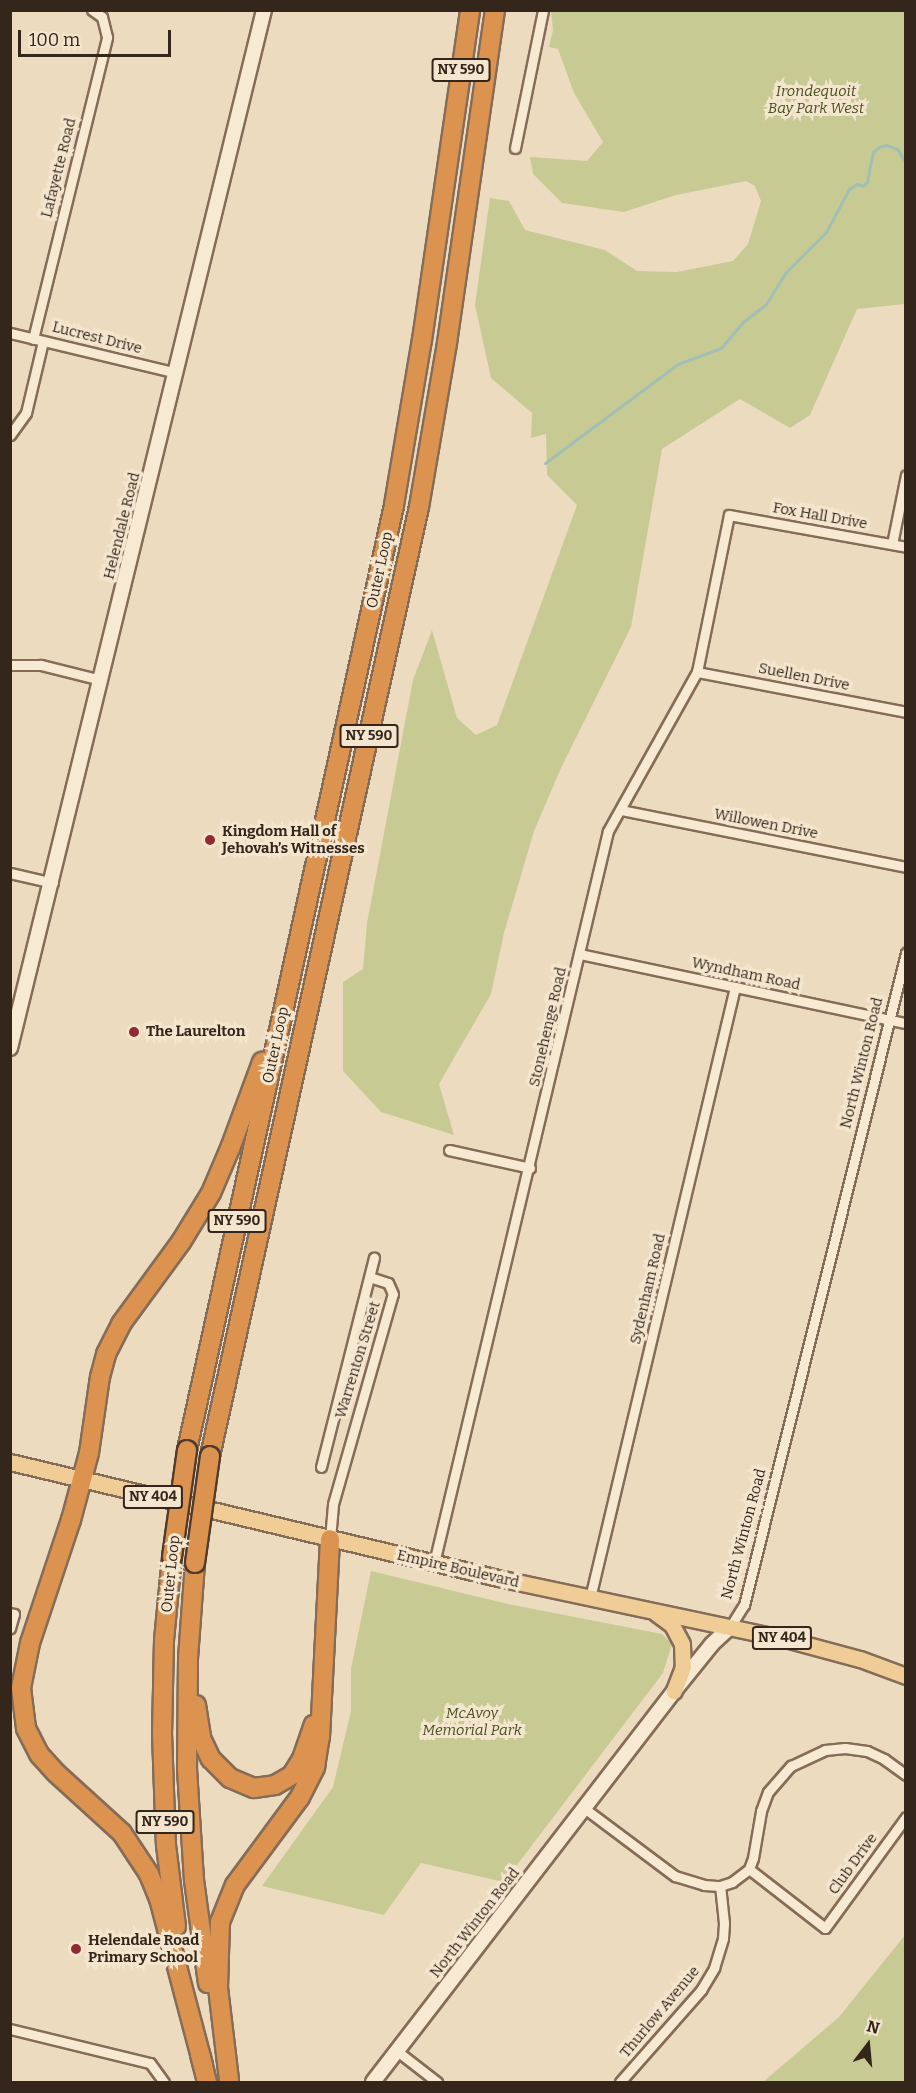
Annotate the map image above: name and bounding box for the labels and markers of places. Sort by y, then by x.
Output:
place label: Kingdom Hall of Jehovah’s Witnesses [222,822,365,857]
marker: Kingdom Hall of Jehovah’s Witnesses [203,833,217,847]
place label: The Laurelton [146,1023,245,1041]
marker: The Laurelton [127,1025,141,1039]
place label: Helendale Road Primary School [88,1931,199,1966]
marker: Helendale Road Primary School [69,1942,83,1956]

